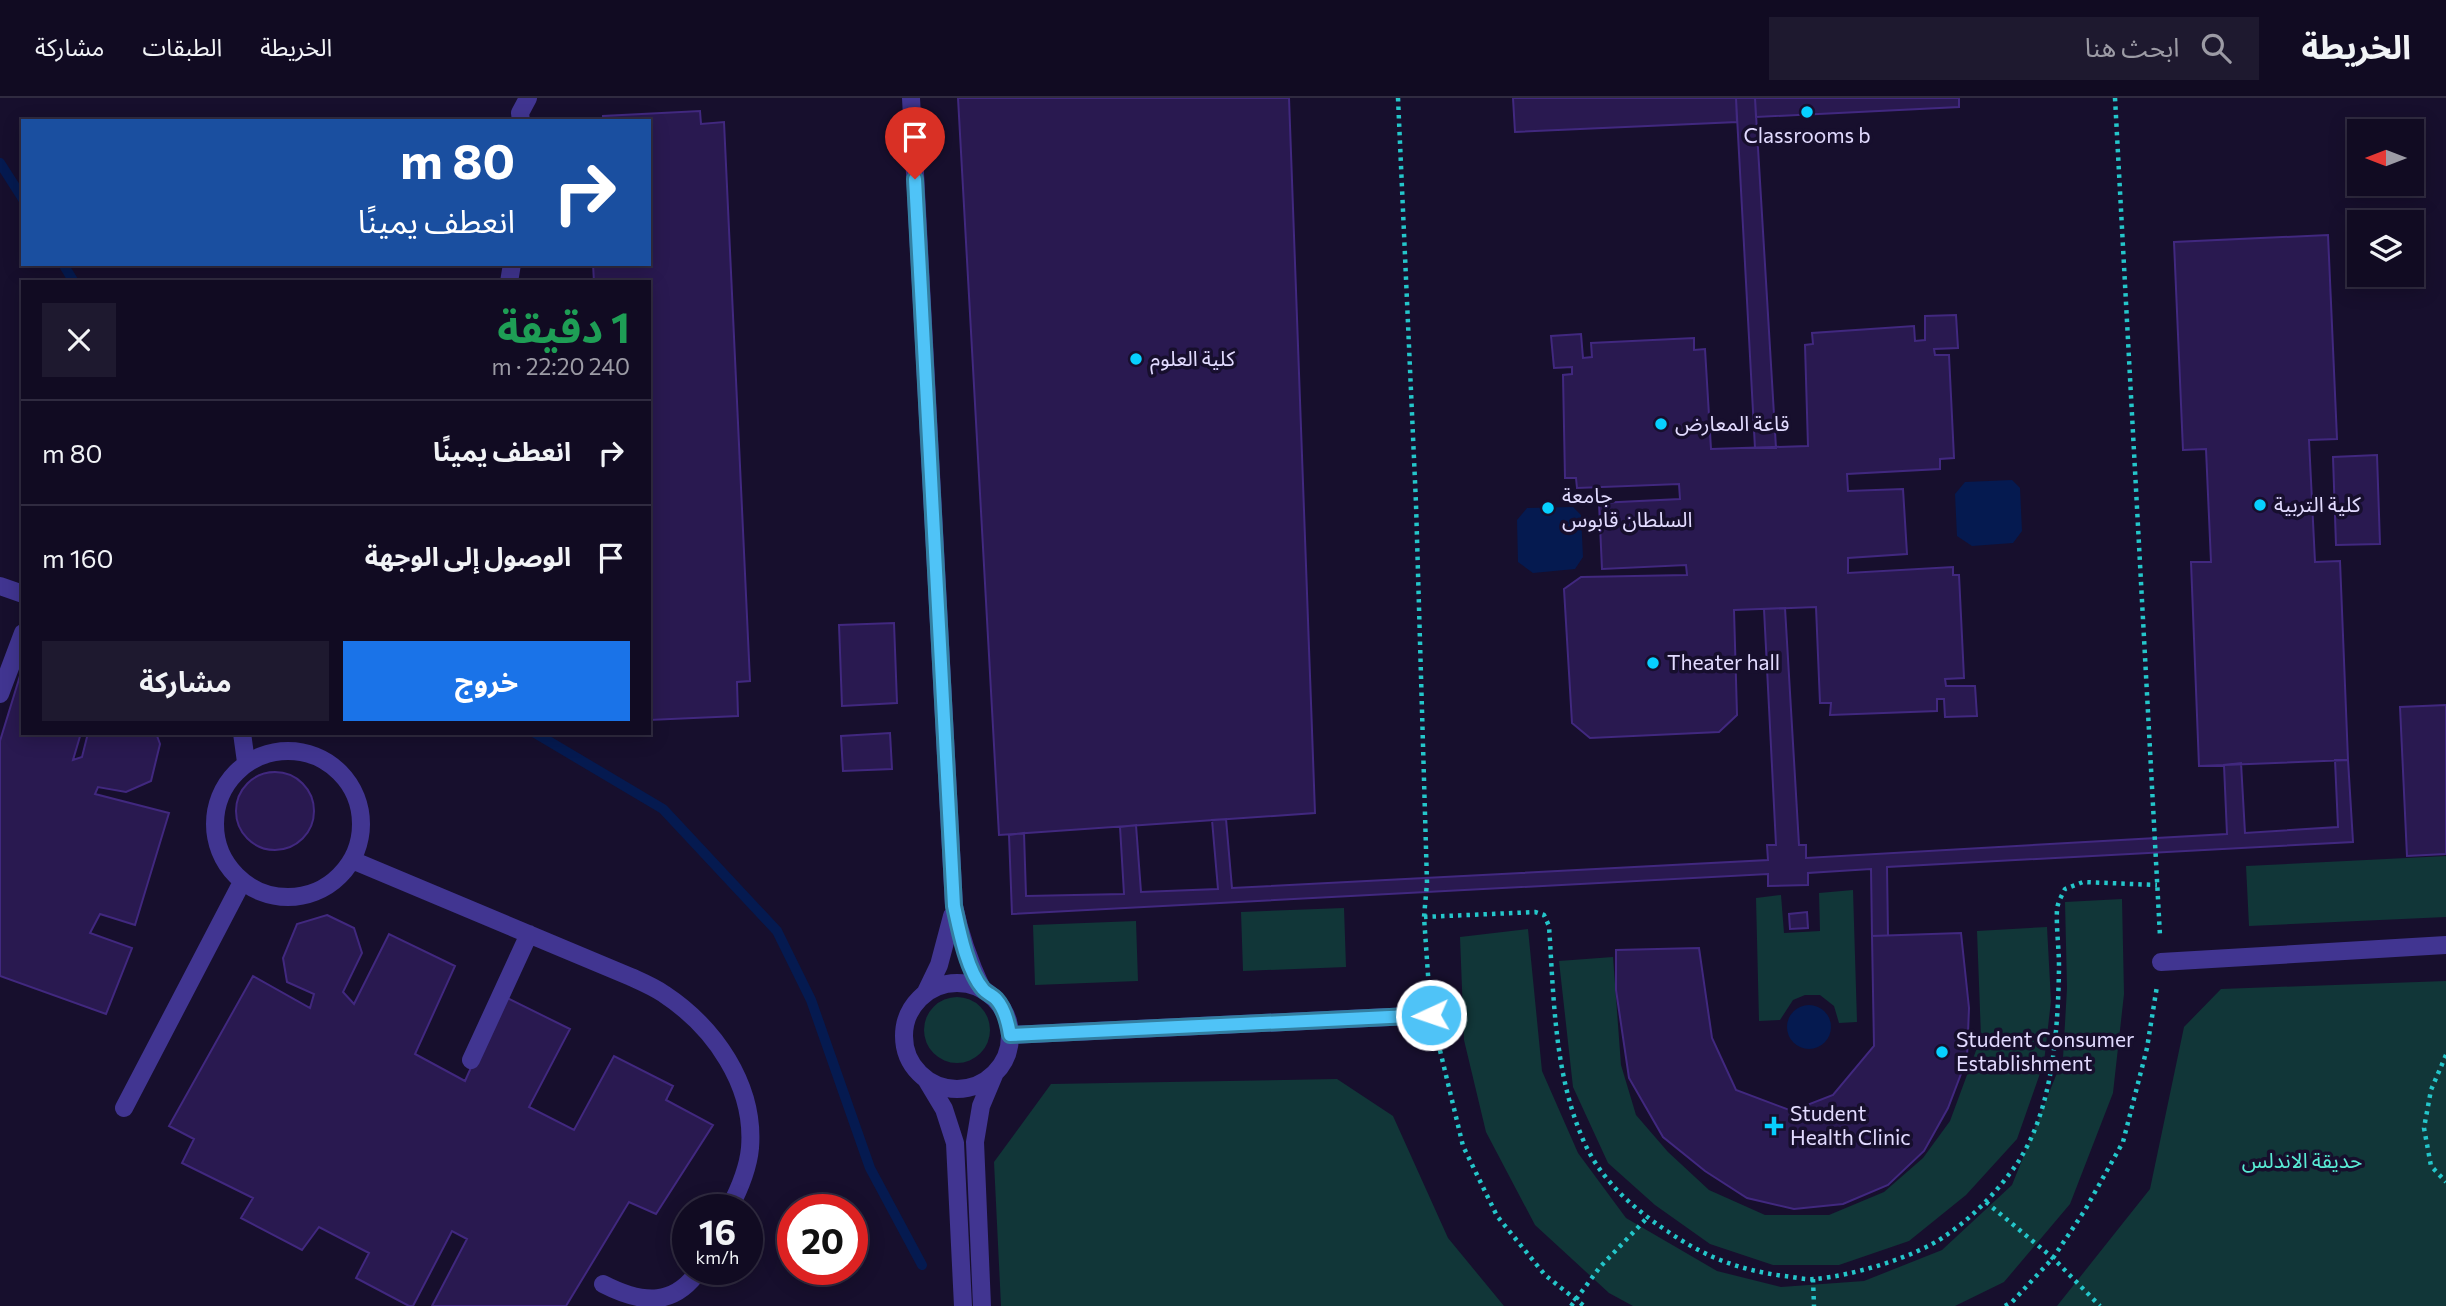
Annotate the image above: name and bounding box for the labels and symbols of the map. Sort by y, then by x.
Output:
marker: Classrooms b [1799,104,1815,120]
pin [885,107,945,179]
north arrow [2347,119,2424,196]
place label: Classrooms b [1743,122,1871,147]
place label: كلية العلوم [1150,345,1235,375]
marker: كلية العلوم [1128,351,1144,367]
place label: قاعة المعارض [1675,410,1789,436]
marker: قاعة المعارض [1653,416,1669,432]
place label: جامعة السلطان قابوس [1562,482,1692,532]
place label: كلية التربية [2274,491,2361,517]
marker: كلية التربية [2252,497,2268,513]
marker: جامعة السلطان قابوس [1540,500,1556,516]
place label: Theater hall [1667,649,1780,674]
marker: Theater hall [1645,655,1661,671]
position arrow [1394,978,1468,1052]
place label: Student Consumer Establishment [1956,1026,2134,1075]
marker: Student Consumer Establishment [1934,1044,1950,1060]
place label: Student Health Clinic [1790,1100,1911,1149]
marker: Student Health Clinic [1764,1116,1784,1136]
park label: حديقة الاندلس [2242,1147,2362,1173]
speed limit sign: 20 [777,1194,868,1285]

